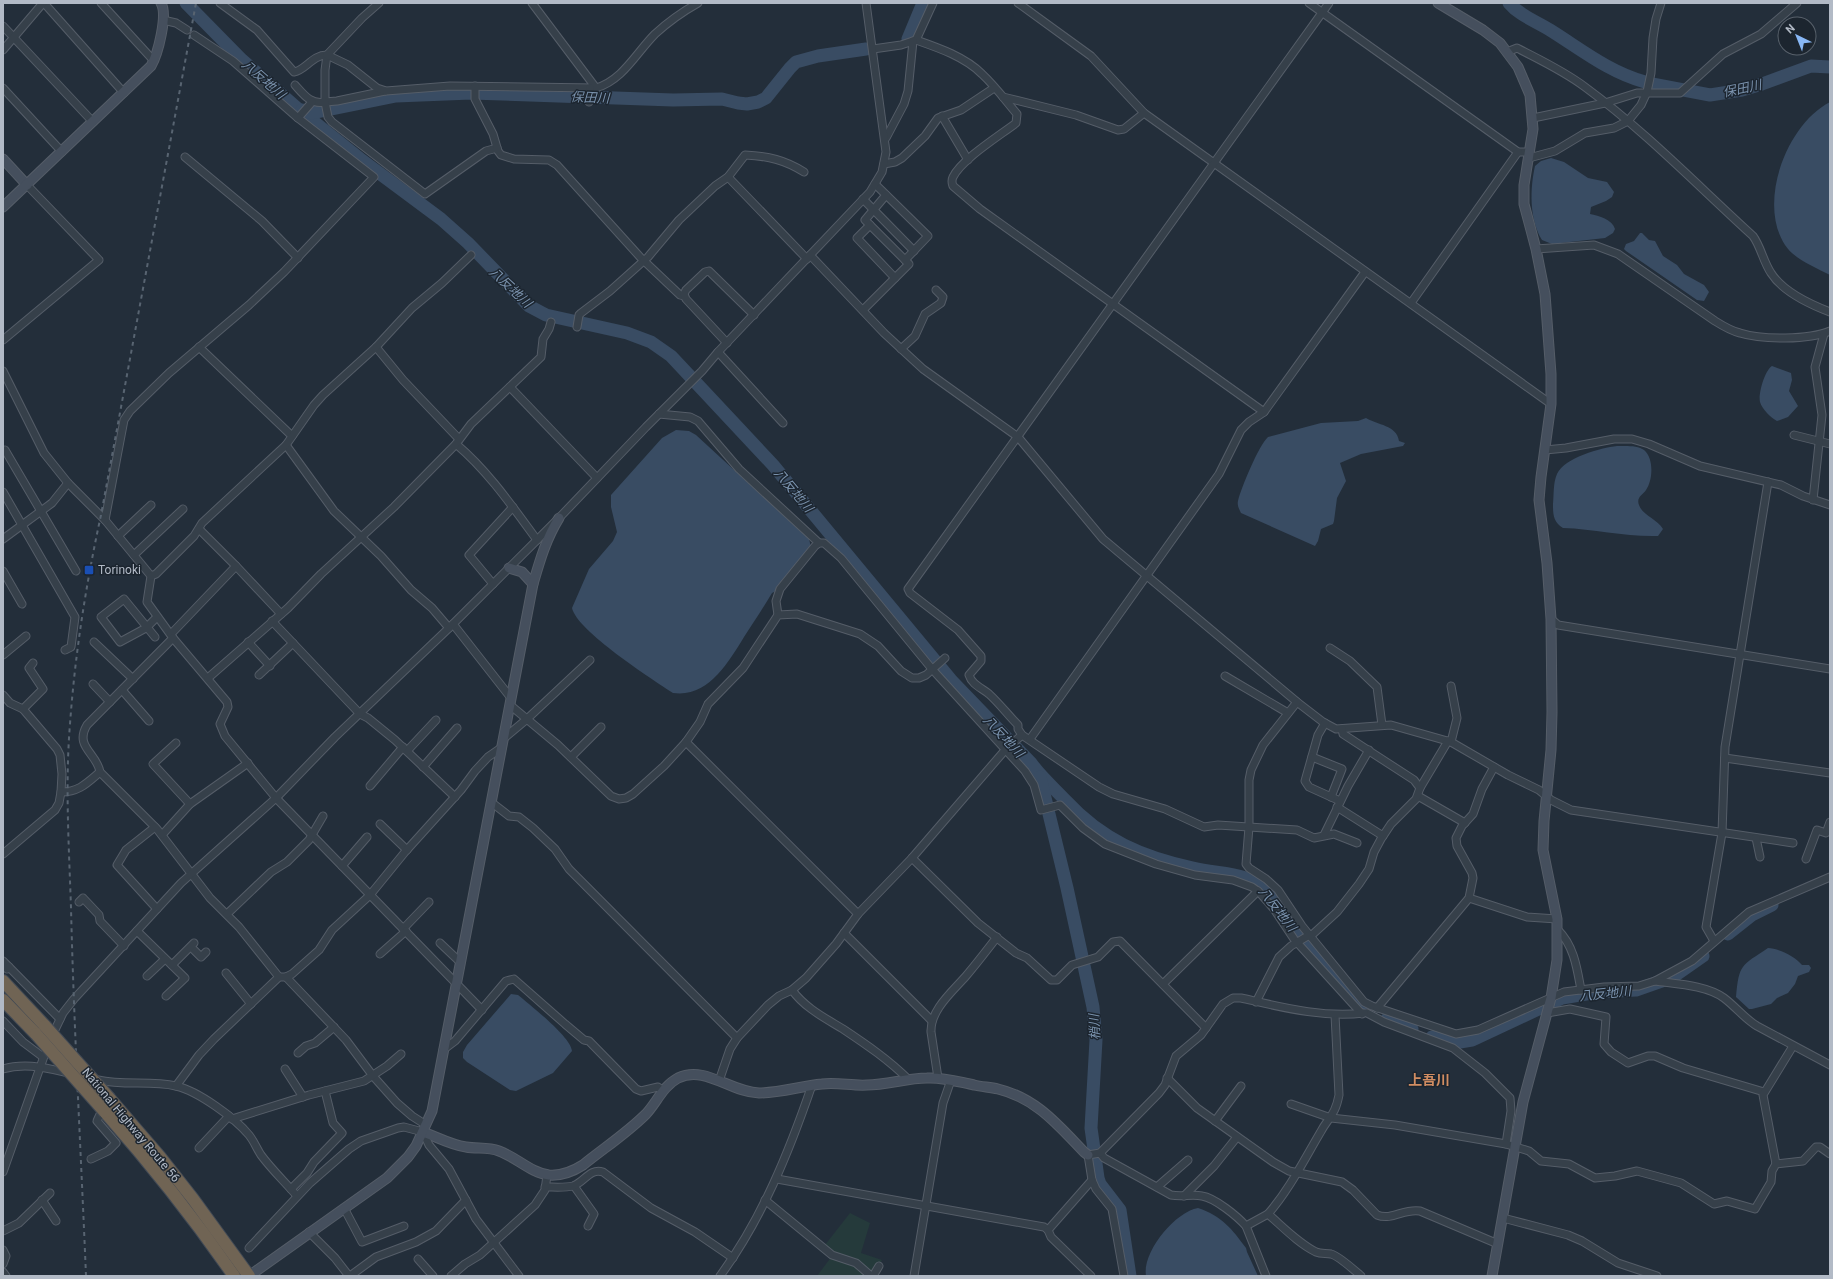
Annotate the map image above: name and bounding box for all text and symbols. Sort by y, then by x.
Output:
north arrow [1777,16,1817,56]
text: N [1783,21,1798,36]
water label: 八反地川 [239,57,290,103]
water label: 保田川 [1721,77,1765,100]
water label: 保田川 [570,89,612,106]
water label: 八反地川 [487,264,536,312]
water label: 八反地川 [771,466,817,517]
place label: Torinoki [98,563,141,577]
marker: Torinoki [83,564,95,576]
water label: 八反地川 [980,712,1028,762]
water label: 八反地川 [1256,884,1301,936]
water label: 八反地川 [1578,983,1634,1004]
water label: 梢川 [1086,1012,1103,1040]
street label: National Highway Route 56 [79,1065,183,1185]
district label: 上吾川 [1408,1072,1450,1088]

